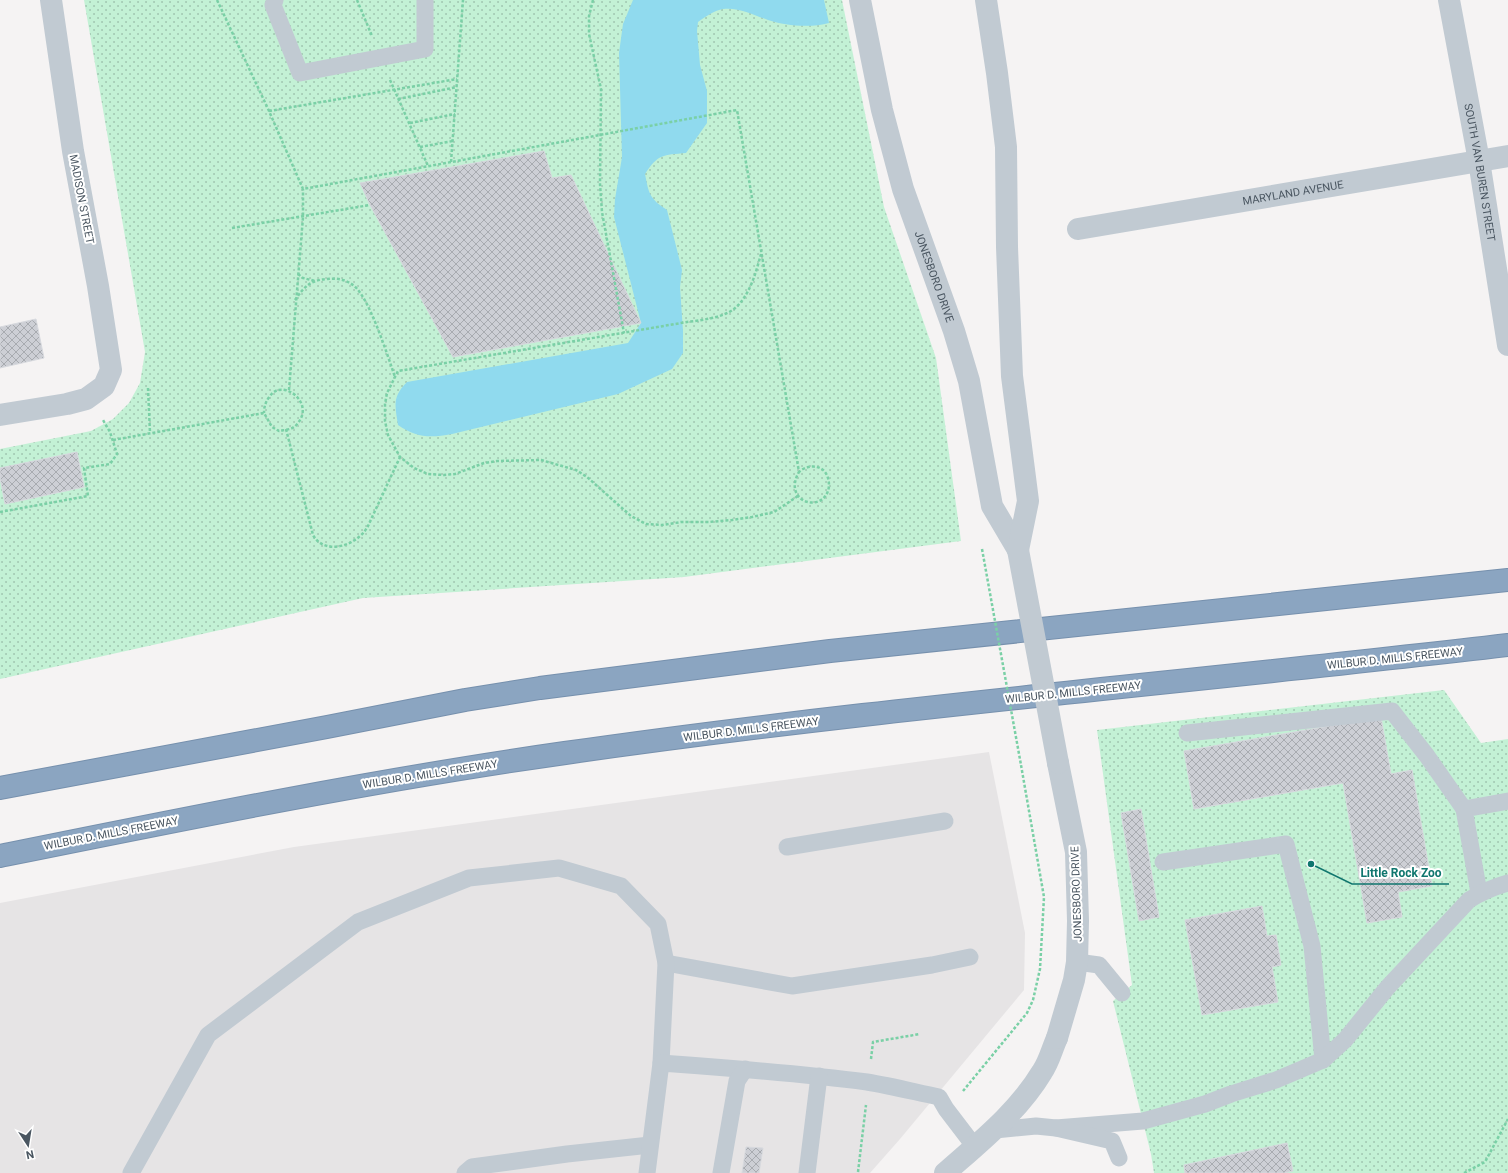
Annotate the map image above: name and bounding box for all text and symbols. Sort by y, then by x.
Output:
street label: SOUTH VAN BUREN STREET [1461,102,1498,243]
street label: MADISON STREET [66,153,97,245]
street label: MARYLAND AVENUE [1241,178,1345,208]
street label: JONESBORO DRIVE [912,229,956,324]
street label: WILBUR D. MILLS FREEWAY [1327,645,1464,672]
street label: WILBUR D. MILLS FREEWAY [1005,679,1142,706]
street label: WILBUR D. MILLS FREEWAY [683,715,820,744]
street label: WILBUR D. MILLS FREEWAY [362,757,499,792]
street label: WILBUR D. MILLS FREEWAY [43,814,180,853]
street label: JONESBORO DRIVE [1068,846,1085,942]
callout: Little Rock Zoo [1352,860,1449,884]
text: Little Rock Zoo [1360,866,1442,880]
north arrow [8,1125,48,1165]
text: N [25,1147,35,1162]

